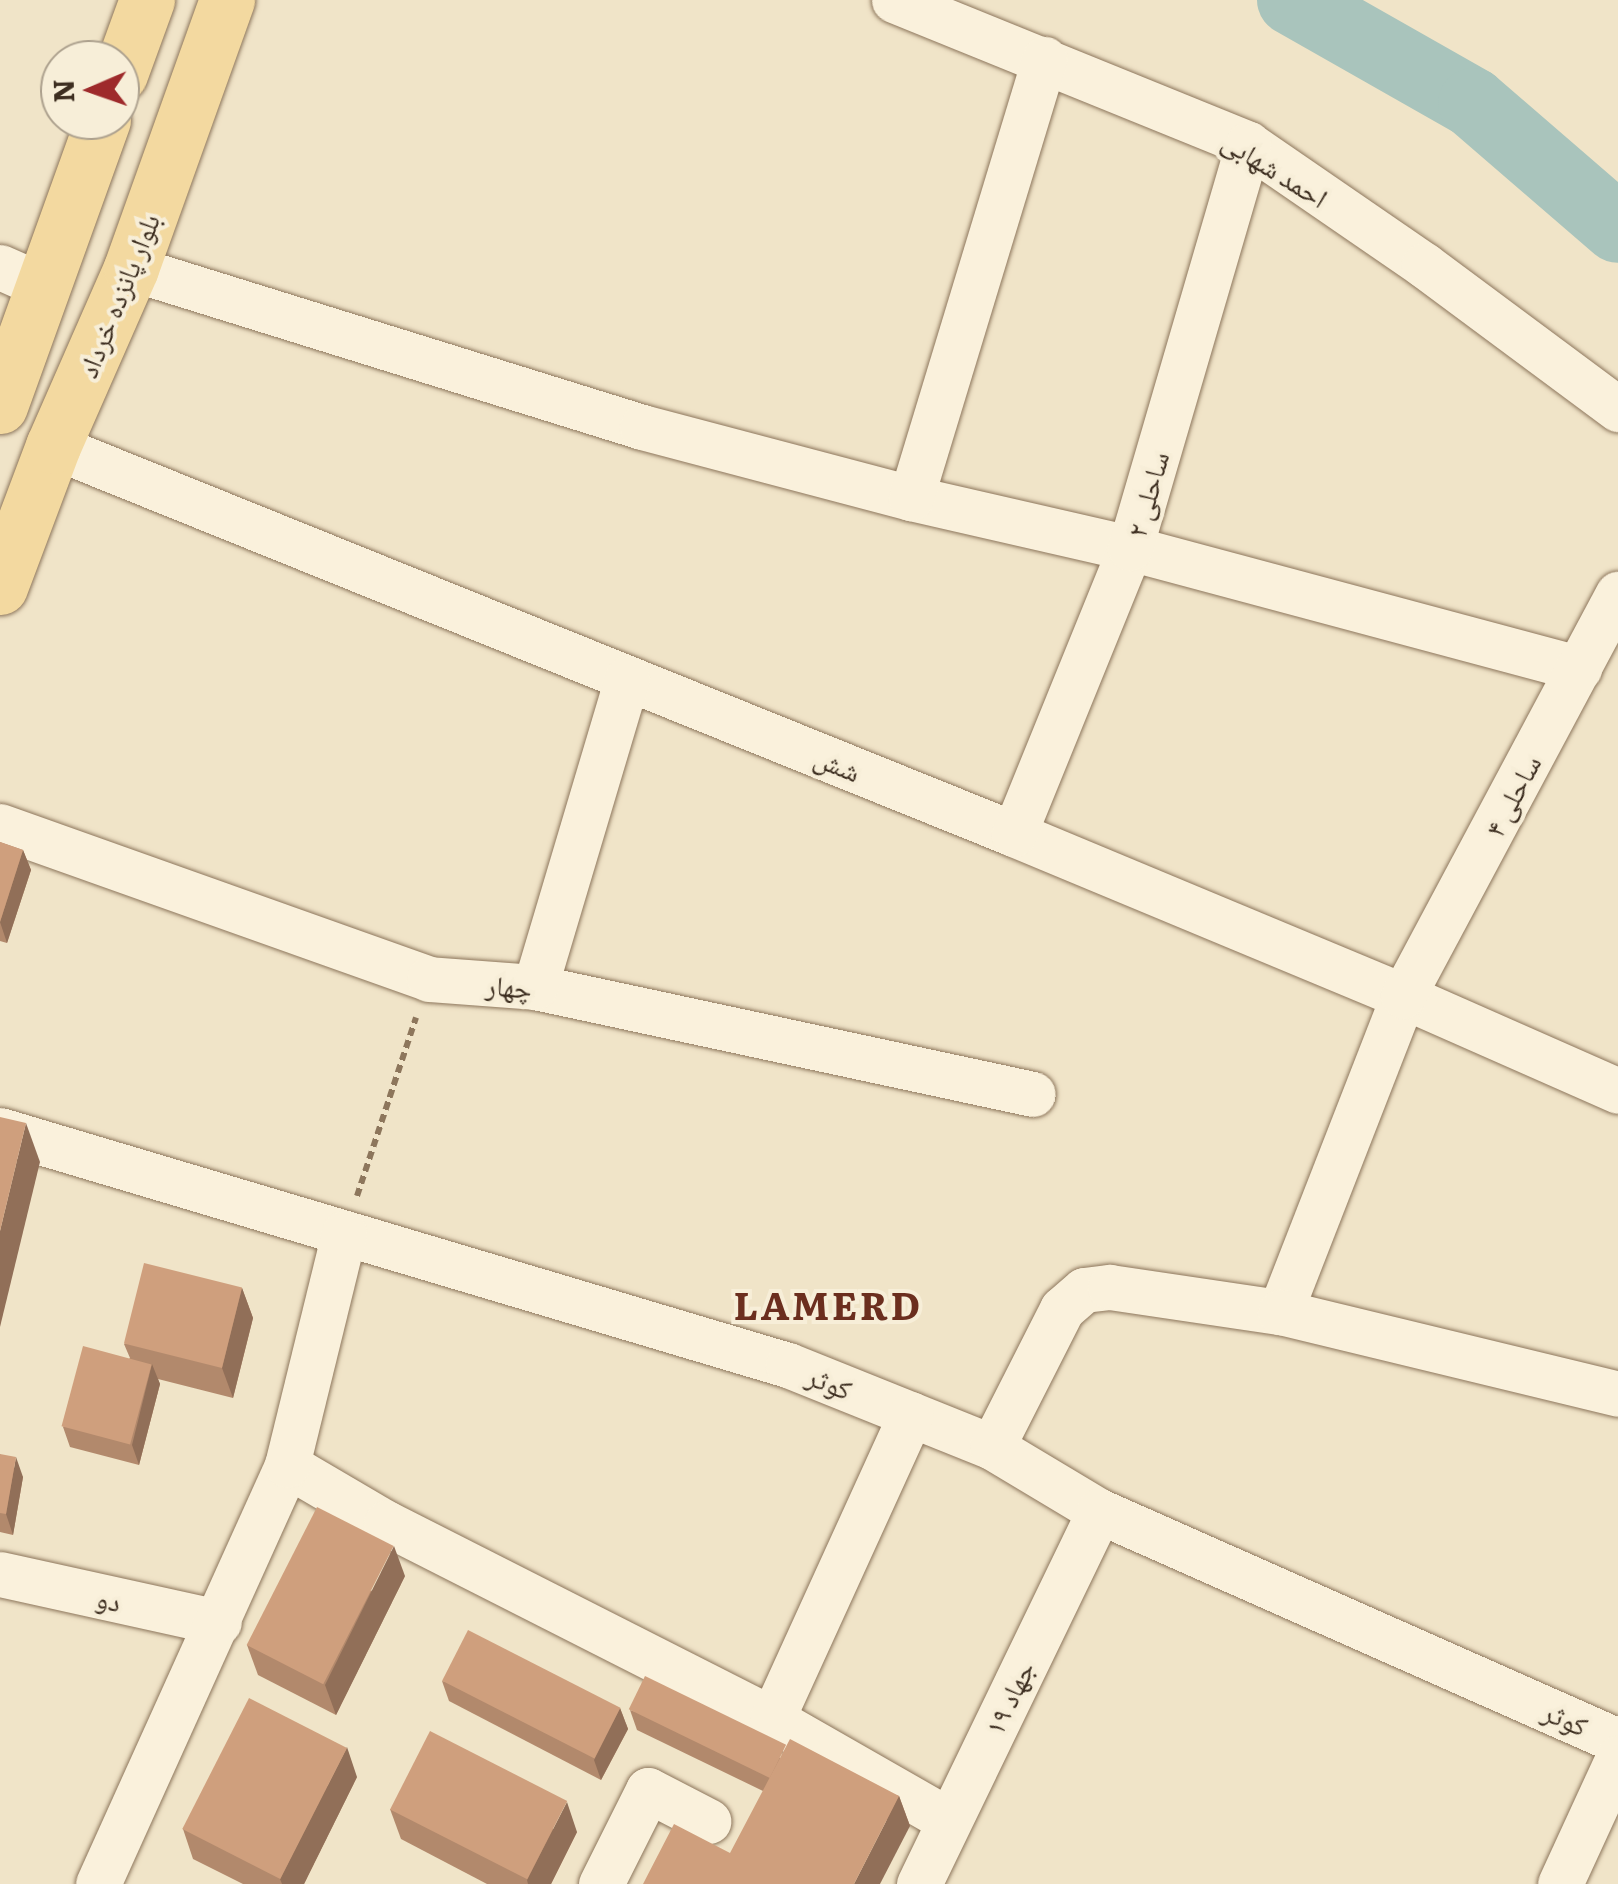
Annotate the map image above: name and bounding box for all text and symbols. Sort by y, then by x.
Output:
north arrow [40,40,140,140]
text: N [41,79,83,103]
street label: احمد شهابی [1217,122,1335,214]
street label: بلوار پانزده خرداد [69,208,165,382]
street label: ساحلی ۲ [1118,447,1174,541]
street label: شش [810,739,866,787]
street label: ساحلی ۴ [1476,748,1546,842]
street label: چهار [484,966,534,1004]
district label: LAMERD [733,1281,923,1327]
street label: کوثر [803,1357,857,1405]
street label: دو [93,1579,125,1617]
street label: جهاد ۱۹ [976,1655,1040,1739]
street label: کوثر [1538,1692,1594,1742]

